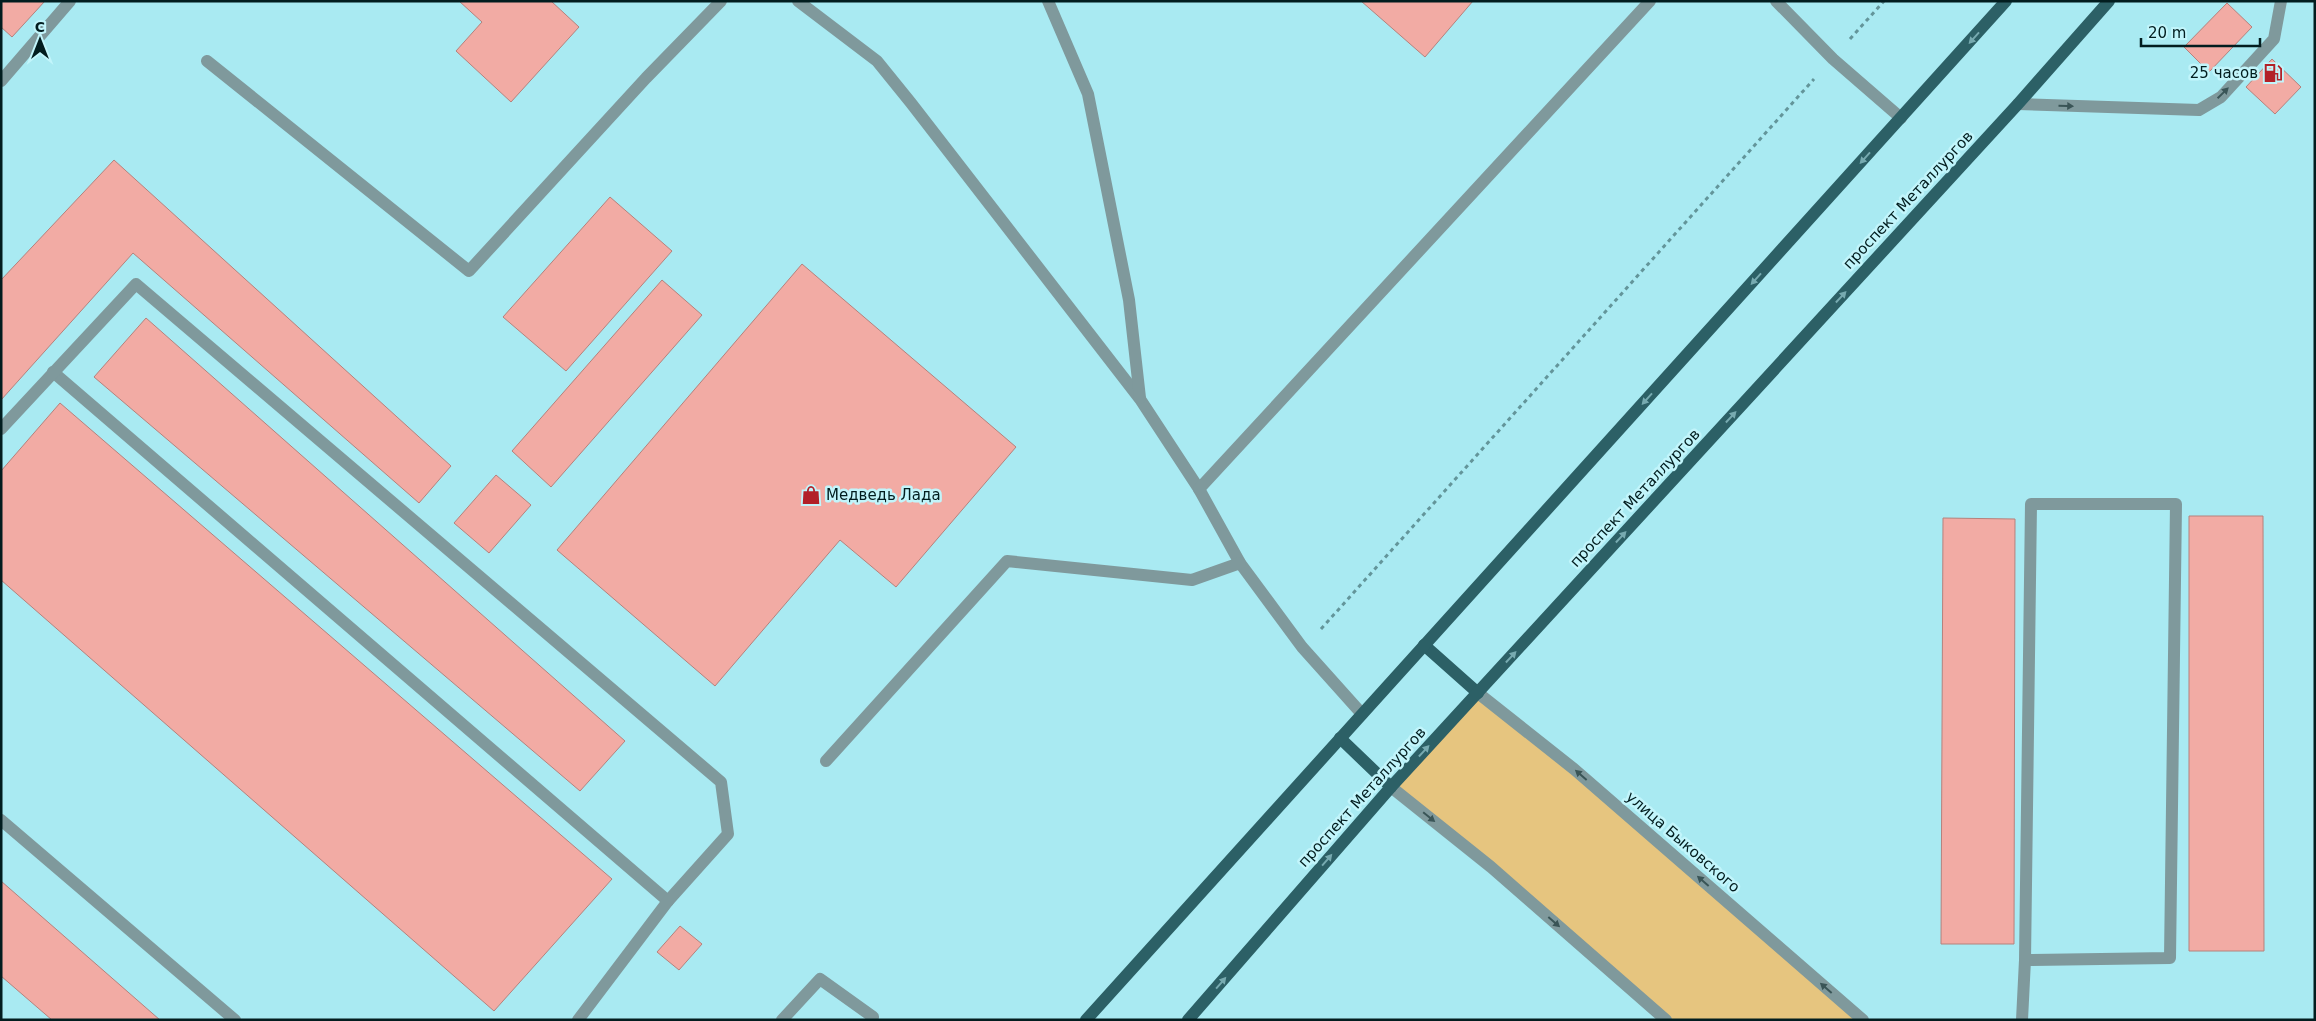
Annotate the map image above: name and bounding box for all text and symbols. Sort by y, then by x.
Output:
north arrow [15,15,65,65]
scale bar [2141,15,2260,47]
text: С [35,19,45,35]
text: 20 m [2148,24,2186,42]
one-way arrow [1968,31,1980,43]
fuel station icon: 25 часов [2262,62,2284,84]
place label: 25 часов [2190,64,2258,82]
one-way arrow [2217,87,2229,99]
one-way arrow [2059,102,2075,110]
street label: проспект Металлургов [1839,127,1977,273]
one-way arrow [1859,152,1871,164]
one-way arrow [1750,272,1762,284]
one-way arrow [1835,292,1847,304]
one-way arrow [1641,393,1653,405]
one-way arrow [1725,412,1737,424]
street label: проспект Металлургов [1566,425,1704,571]
shop icon: Медведь Лада [800,484,822,506]
place label: Медведь Лада [826,486,941,504]
one-way arrow [1615,531,1627,543]
one-way arrow [1505,651,1517,663]
street label: проспект Металлургов [1294,723,1430,871]
one-way arrow [1419,744,1430,757]
one-way arrow [1574,769,1587,780]
street label: улица Быковского [1622,788,1744,896]
one-way arrow [1422,812,1435,823]
one-way arrow [1321,854,1332,867]
one-way arrow [1697,876,1710,887]
one-way arrow [1547,916,1560,927]
one-way arrow [1215,977,1226,990]
one-way arrow [1820,983,1832,994]

